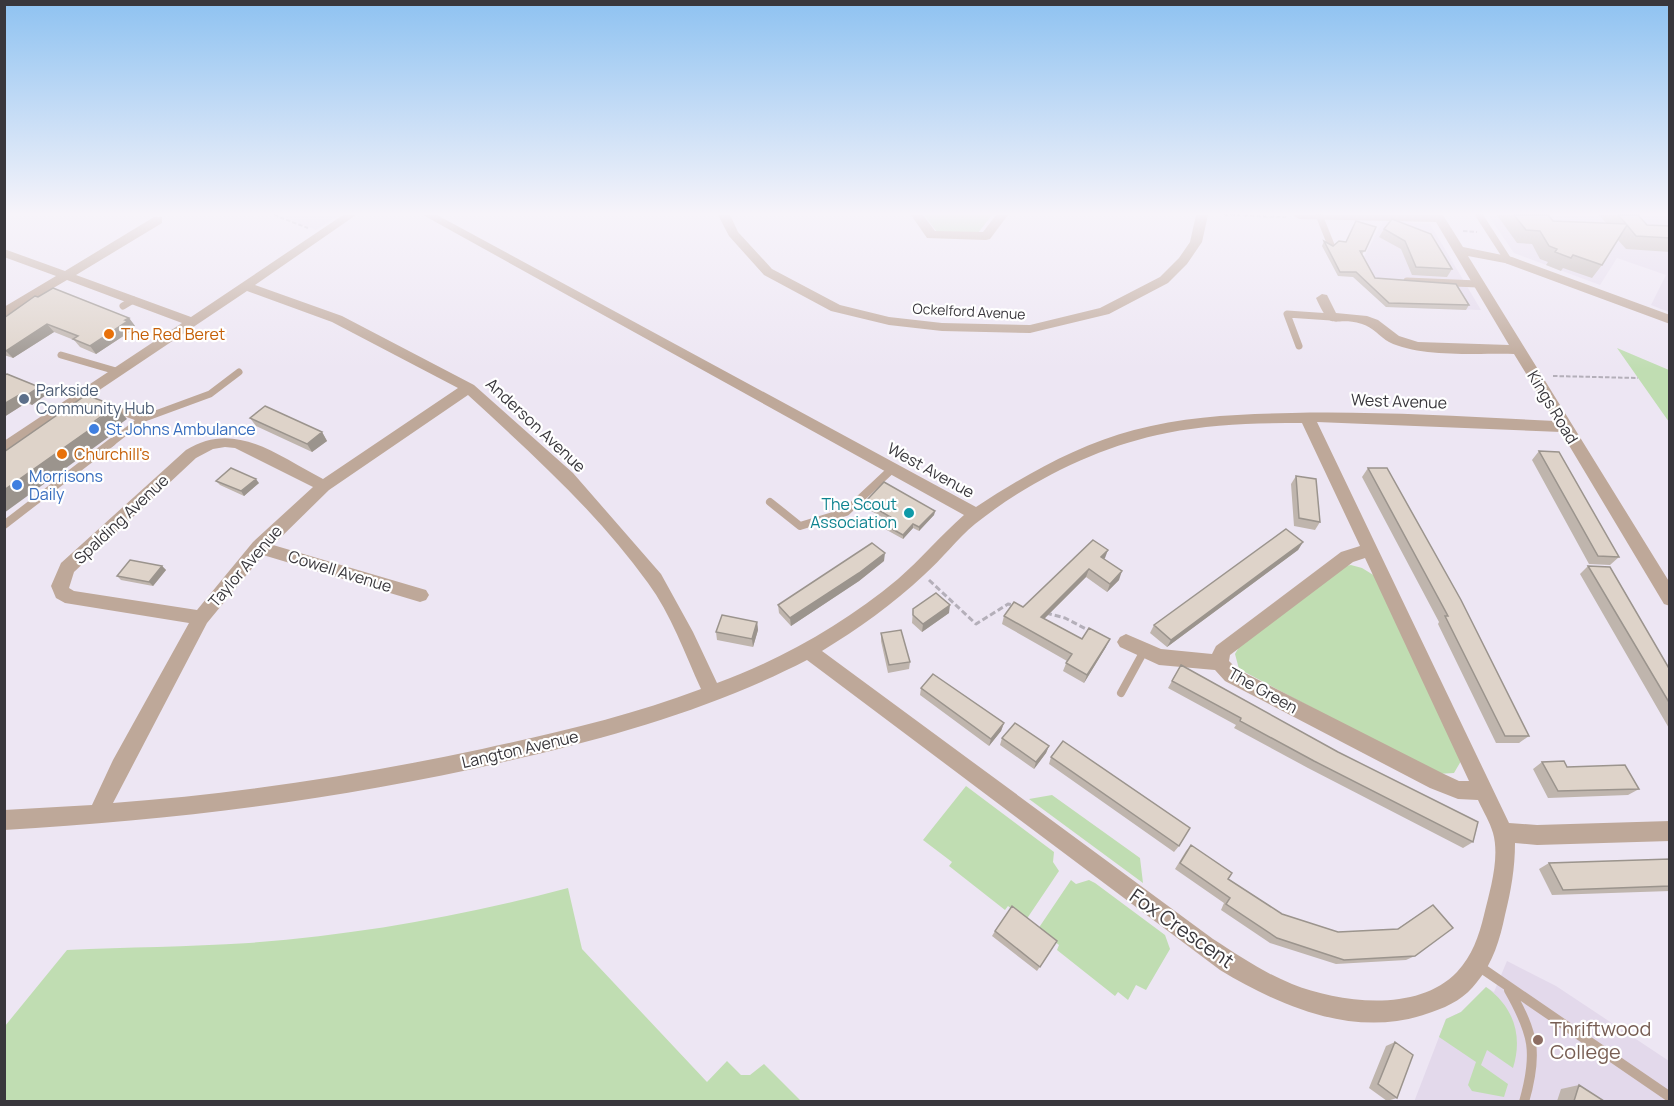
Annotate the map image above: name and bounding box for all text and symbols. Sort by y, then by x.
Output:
street label: Ockelford Avenue [912,299,1026,323]
place label: The Red Beret [121,323,225,345]
marker: The Red Beret [102,327,116,341]
street label: Kings Road [1523,366,1583,448]
street label: Anderson Avenue [481,373,591,477]
place label: Parkside Community Hub [36,379,155,419]
street label: West Avenue [1351,388,1447,414]
marker: Parkside Community Hub [17,392,31,406]
place label: St Johns Ambulance [106,418,256,440]
marker: St Johns Ambulance [87,422,101,436]
street label: West Avenue [884,437,978,503]
place label: Churchill's [74,443,150,465]
marker: Churchill's [55,447,69,461]
place label: Morrisons Daily [29,465,103,505]
street label: Spalding Avenue [69,469,173,569]
marker: Morrisons Daily [10,478,24,492]
place label: The Scout Association [810,493,897,533]
marker: The Scout Association [902,506,916,520]
street label: Taylor Avenue [203,520,287,612]
street label: Cowell Avenue [285,545,395,597]
street label: The Green [1224,662,1302,718]
street label: Langton Avenue [460,725,580,773]
street label: Fox Crescent [1124,882,1240,974]
place label: Thriftwood College [1550,1015,1651,1065]
marker: Thriftwood College [1531,1033,1545,1047]

